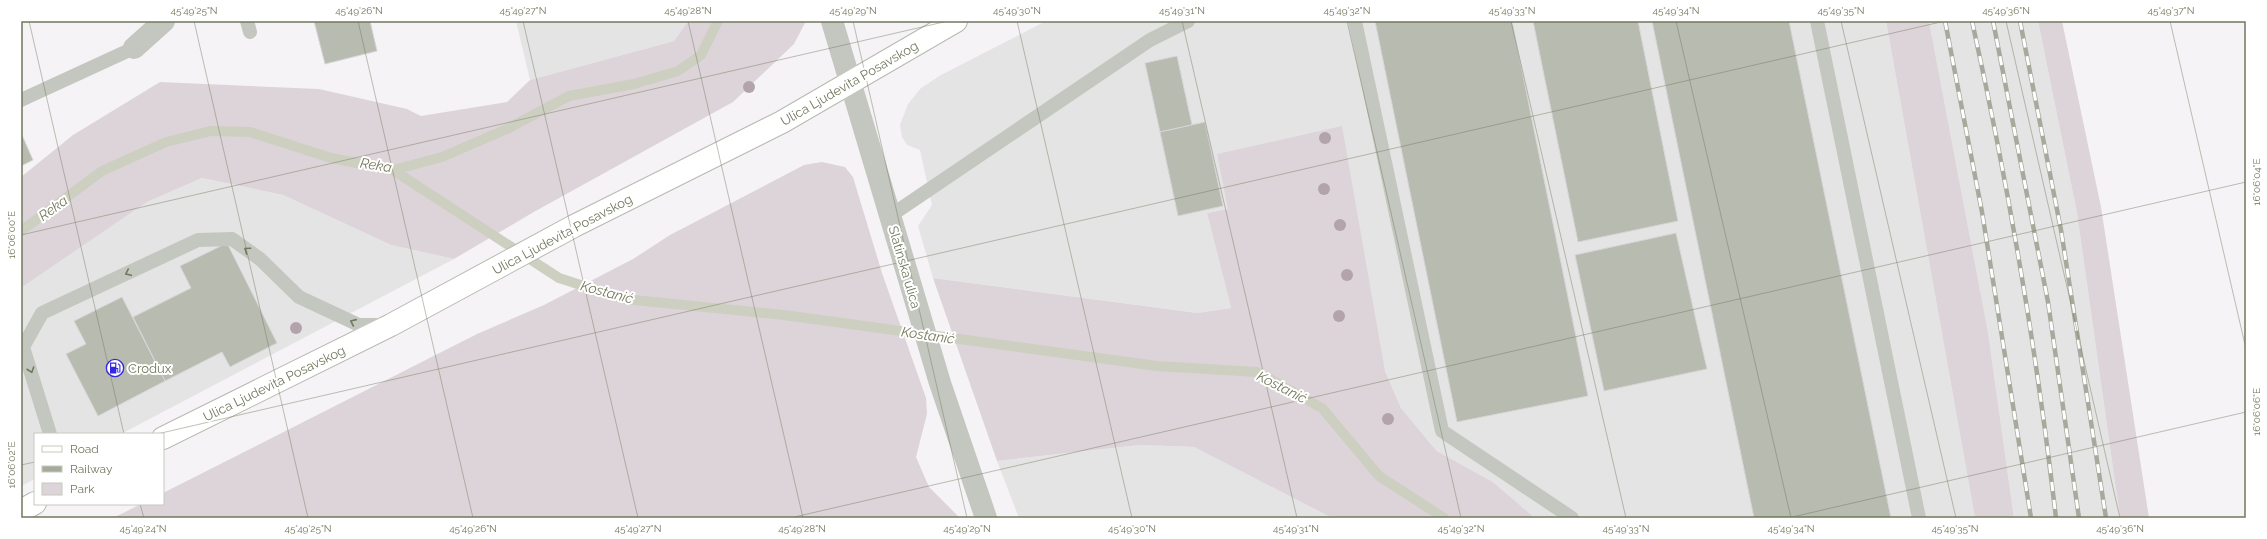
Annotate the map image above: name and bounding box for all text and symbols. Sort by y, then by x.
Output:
text: 45°49'25"N [170,5,218,16]
text: 45°49'26"N [335,5,383,16]
text: 45°49'27"N [500,5,547,16]
text: 45°49'28"N [664,5,712,16]
text: 45°49'29"N [829,5,877,16]
text: 45°49'30"N [993,5,1041,16]
text: 45°49'31"N [1159,5,1205,16]
text: 45°49'32"N [1324,5,1370,16]
text: 45°49'33"N [1489,5,1536,16]
text: 45°49'34"N [1652,5,1700,16]
text: 45°49'35"N [1817,5,1865,16]
text: 45°49'36"N [1982,5,2030,16]
text: 45°49'37"N [2147,5,2195,16]
street label: Ulica Ljudevita Posavskog [778,38,921,129]
water label: Reka [359,155,393,175]
text: 16°06'04"E [2251,158,2262,206]
street label: Ulica Ljudevita Posavskog [490,191,635,278]
water label: Reka [35,192,71,224]
text: 16°06'00"E [6,211,17,259]
street label: Slatinska ulica [886,224,923,310]
one-way arrow [244,247,251,255]
one-way arrow [124,268,132,276]
water label: Kostanić [579,277,636,307]
one-way arrow [350,319,357,327]
water label: Kostanić [900,323,956,347]
street label: Ulica Ljudevita Posavskog [201,342,348,424]
fuel station icon: Crodux [105,358,125,378]
place label: Crodux [128,361,172,376]
one-way arrow [26,366,35,373]
water label: Kostanić [1254,368,1310,407]
text: 16°06'06"E [2251,388,2262,436]
legend [34,433,164,505]
text: 16°06'02"E [6,441,17,489]
text: Road [70,442,99,456]
text: Railway [70,462,113,476]
text: Park [70,482,95,496]
text: 45°49'24"N [119,523,167,534]
text: 45°49'25"N [284,523,332,534]
text: 45°49'26"N [449,523,497,534]
text: 45°49'27"N [615,523,662,534]
text: 45°49'28"N [778,523,826,534]
text: 45°49'29"N [943,523,991,534]
text: 45°49'30"N [1108,523,1156,534]
text: 45°49'31"N [1273,523,1319,534]
text: 45°49'32"N [1438,523,1484,534]
text: 45°49'33"N [1603,523,1650,534]
text: 45°49'34"N [1767,523,1815,534]
text: 45°49'35"N [1931,523,1979,534]
text: 45°49'36"N [2096,523,2144,534]

